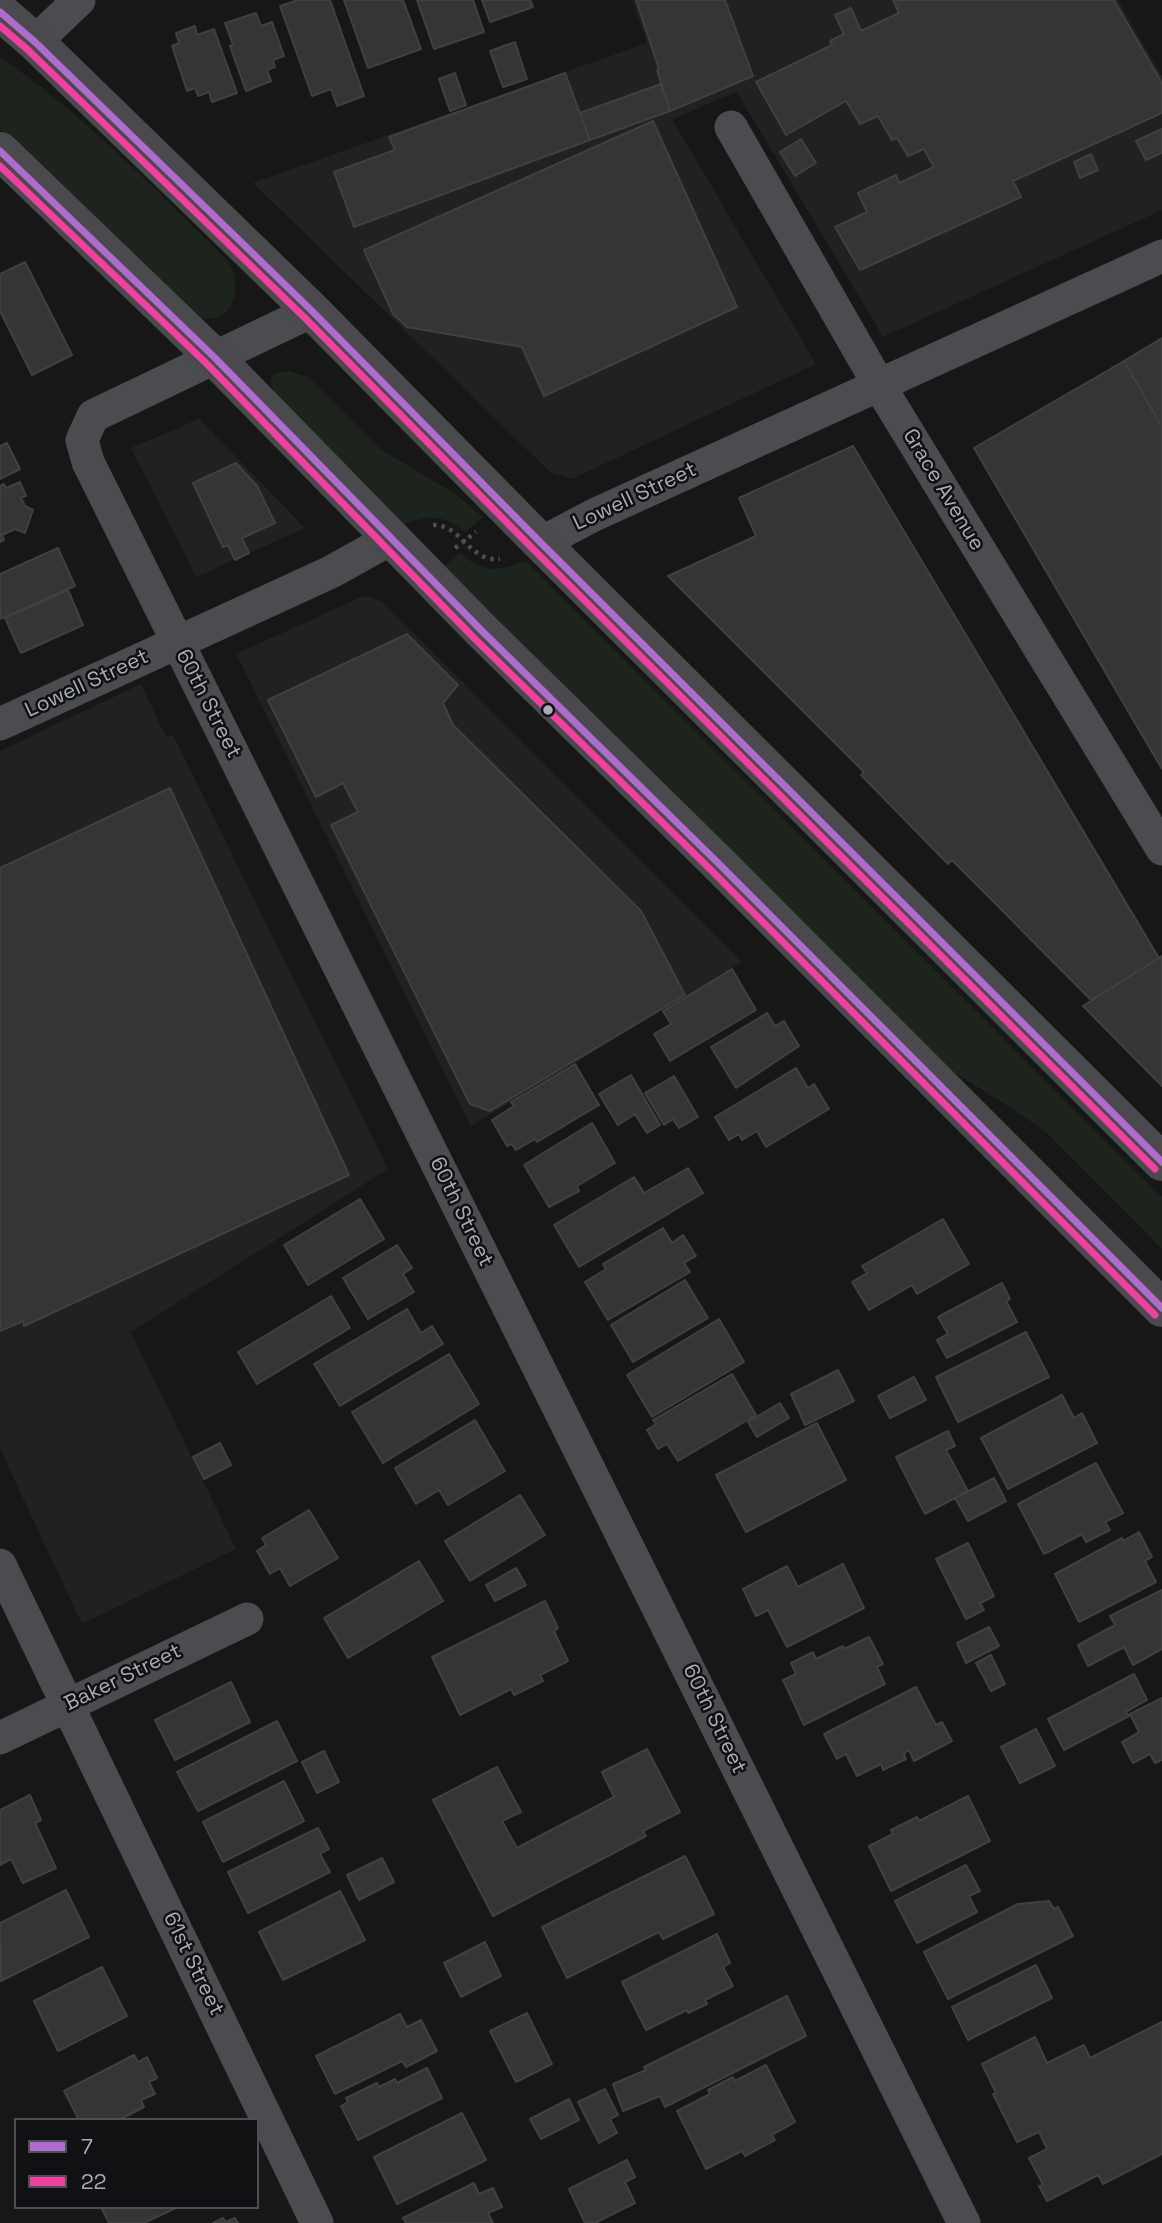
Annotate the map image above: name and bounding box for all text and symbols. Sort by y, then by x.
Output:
street label: Grace Avenue [897,424,989,556]
street label: Lowell Street [569,457,701,537]
street label: Lowell Street [21,644,153,724]
street label: 60th Street [170,646,246,762]
unlabelled marker [541,703,555,717]
street label: 60th Street [424,1153,498,1271]
street label: Baker Street [61,1639,185,1717]
street label: 60th Street [677,1660,751,1778]
street label: 61st Street [157,1908,229,2020]
legend [14,2118,259,2209]
text: 7 [81,2133,93,2160]
text: 22 [81,2168,106,2195]

